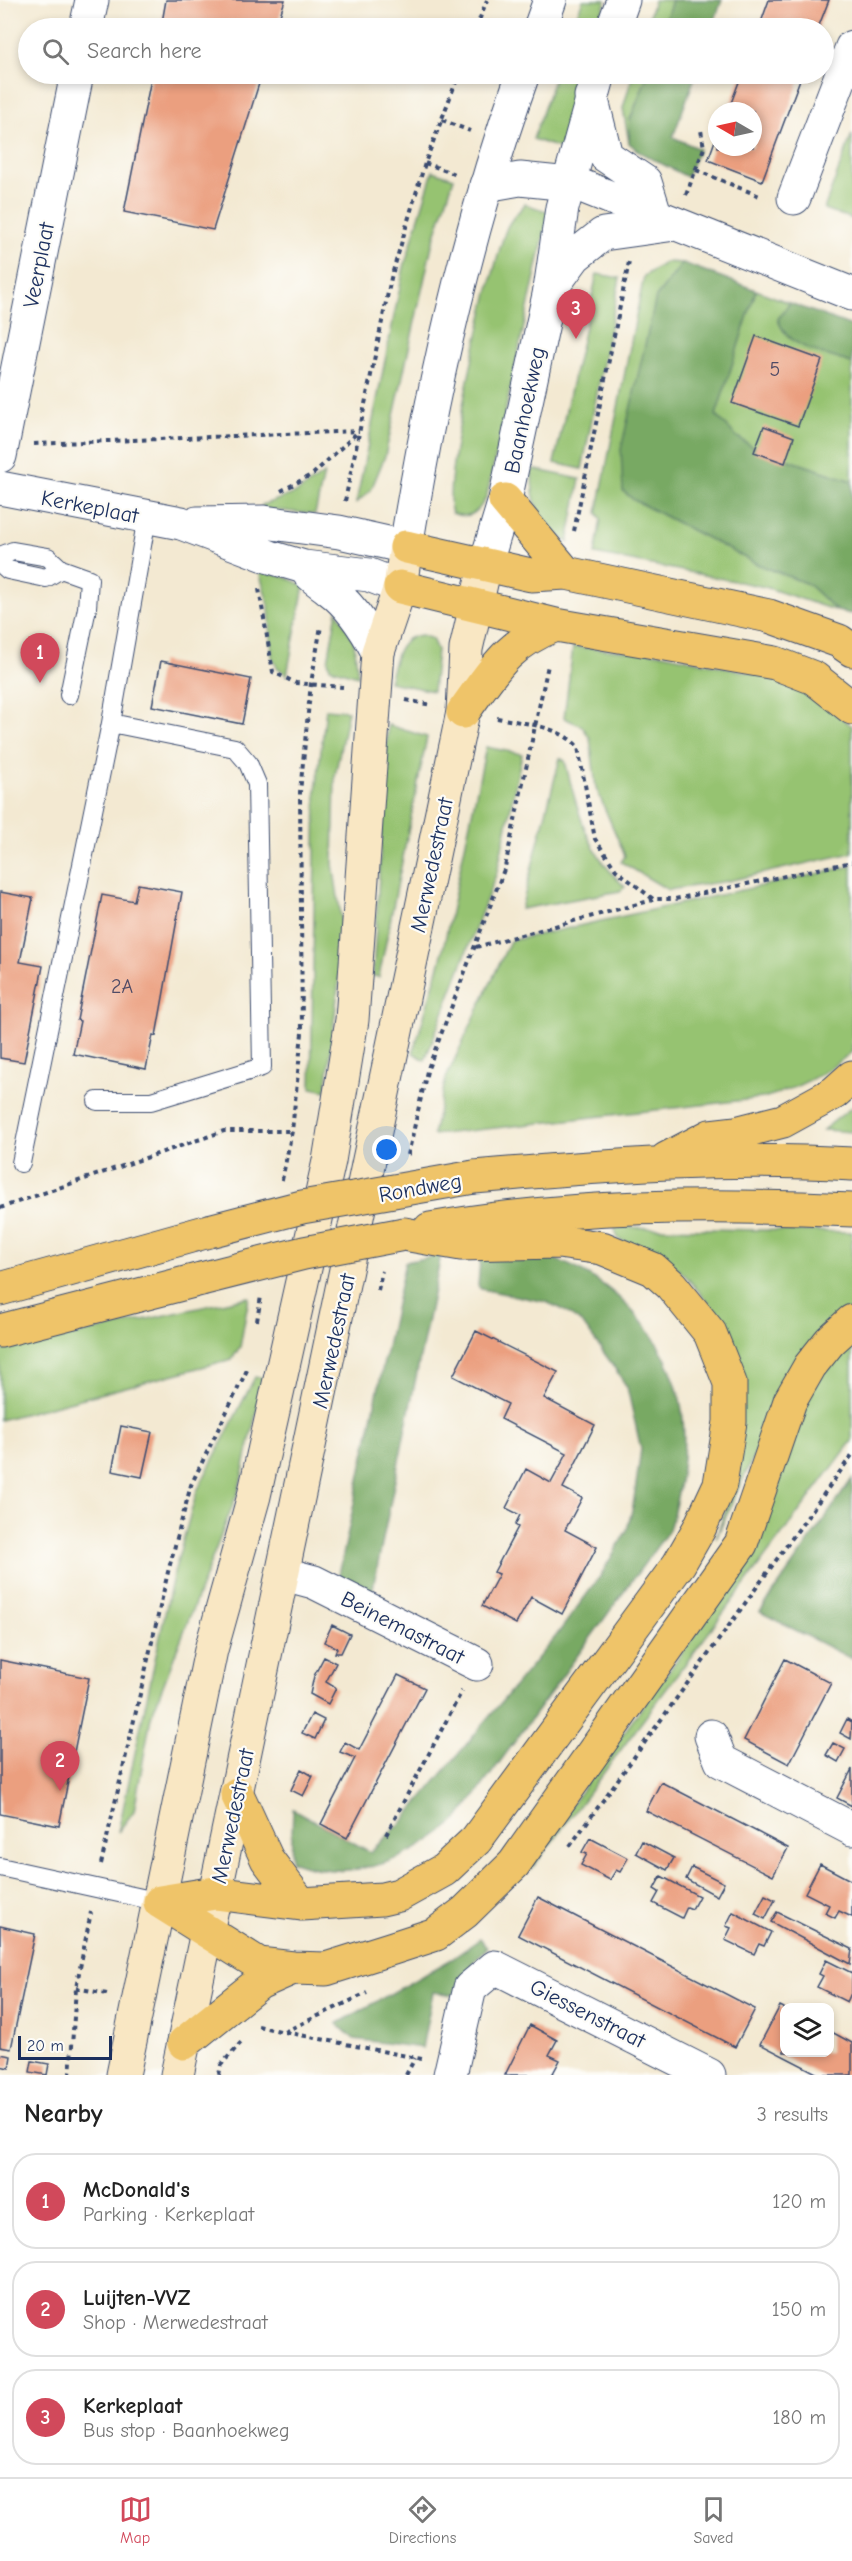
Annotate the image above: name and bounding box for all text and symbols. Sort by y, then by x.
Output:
search box [18,18,834,84]
icon: search [39,35,72,68]
text: Search here [87,38,202,64]
north arrow [708,102,762,156]
street label: Veerplaat [18,219,60,310]
pin: 3 [556,290,596,339]
street label: Baanhoekweg [499,344,551,476]
house number: 5 [770,358,780,381]
street label: Kerkeplaat [39,485,141,529]
pin: 1 [20,634,60,683]
street label: Merwedestraat [405,795,459,935]
house number: 2A [111,975,133,998]
your location [372,1135,401,1164]
street label: Rondweg [377,1168,464,1208]
street label: Merwedestraat [307,1271,361,1411]
street label: Beinemastraat [336,1586,469,1670]
pin: 2 [40,1742,80,1791]
street label: Merwedestraat [206,1746,260,1886]
street label: Giessenstraat [526,1974,650,2054]
map controls [780,2003,834,2057]
button: layers [780,2003,834,2057]
scale bar [18,2033,112,2060]
text: 20 m [27,2037,64,2055]
text: Nearby [24,2099,103,2129]
text: 3 results [757,2103,828,2126]
text: McDonald's [83,2177,190,2203]
text: 1 [42,2190,49,2213]
text: 120 m [772,2190,826,2213]
text: Parking · Kerkeplaat [83,2203,254,2226]
text: Luijten-VVZ [83,2285,190,2311]
text: 2 [41,2298,50,2321]
text: 150 m [772,2298,826,2321]
text: Shop · Merwedestraat [83,2311,268,2334]
text: Kerkeplaat [83,2393,182,2419]
text: 3 [41,2406,50,2429]
text: 180 m [772,2406,826,2429]
text: Bus stop · Baanhoekweg [83,2419,289,2442]
tab: Map [119,2493,152,2547]
tab: Directions [389,2493,456,2547]
tab: Saved [693,2493,733,2547]

